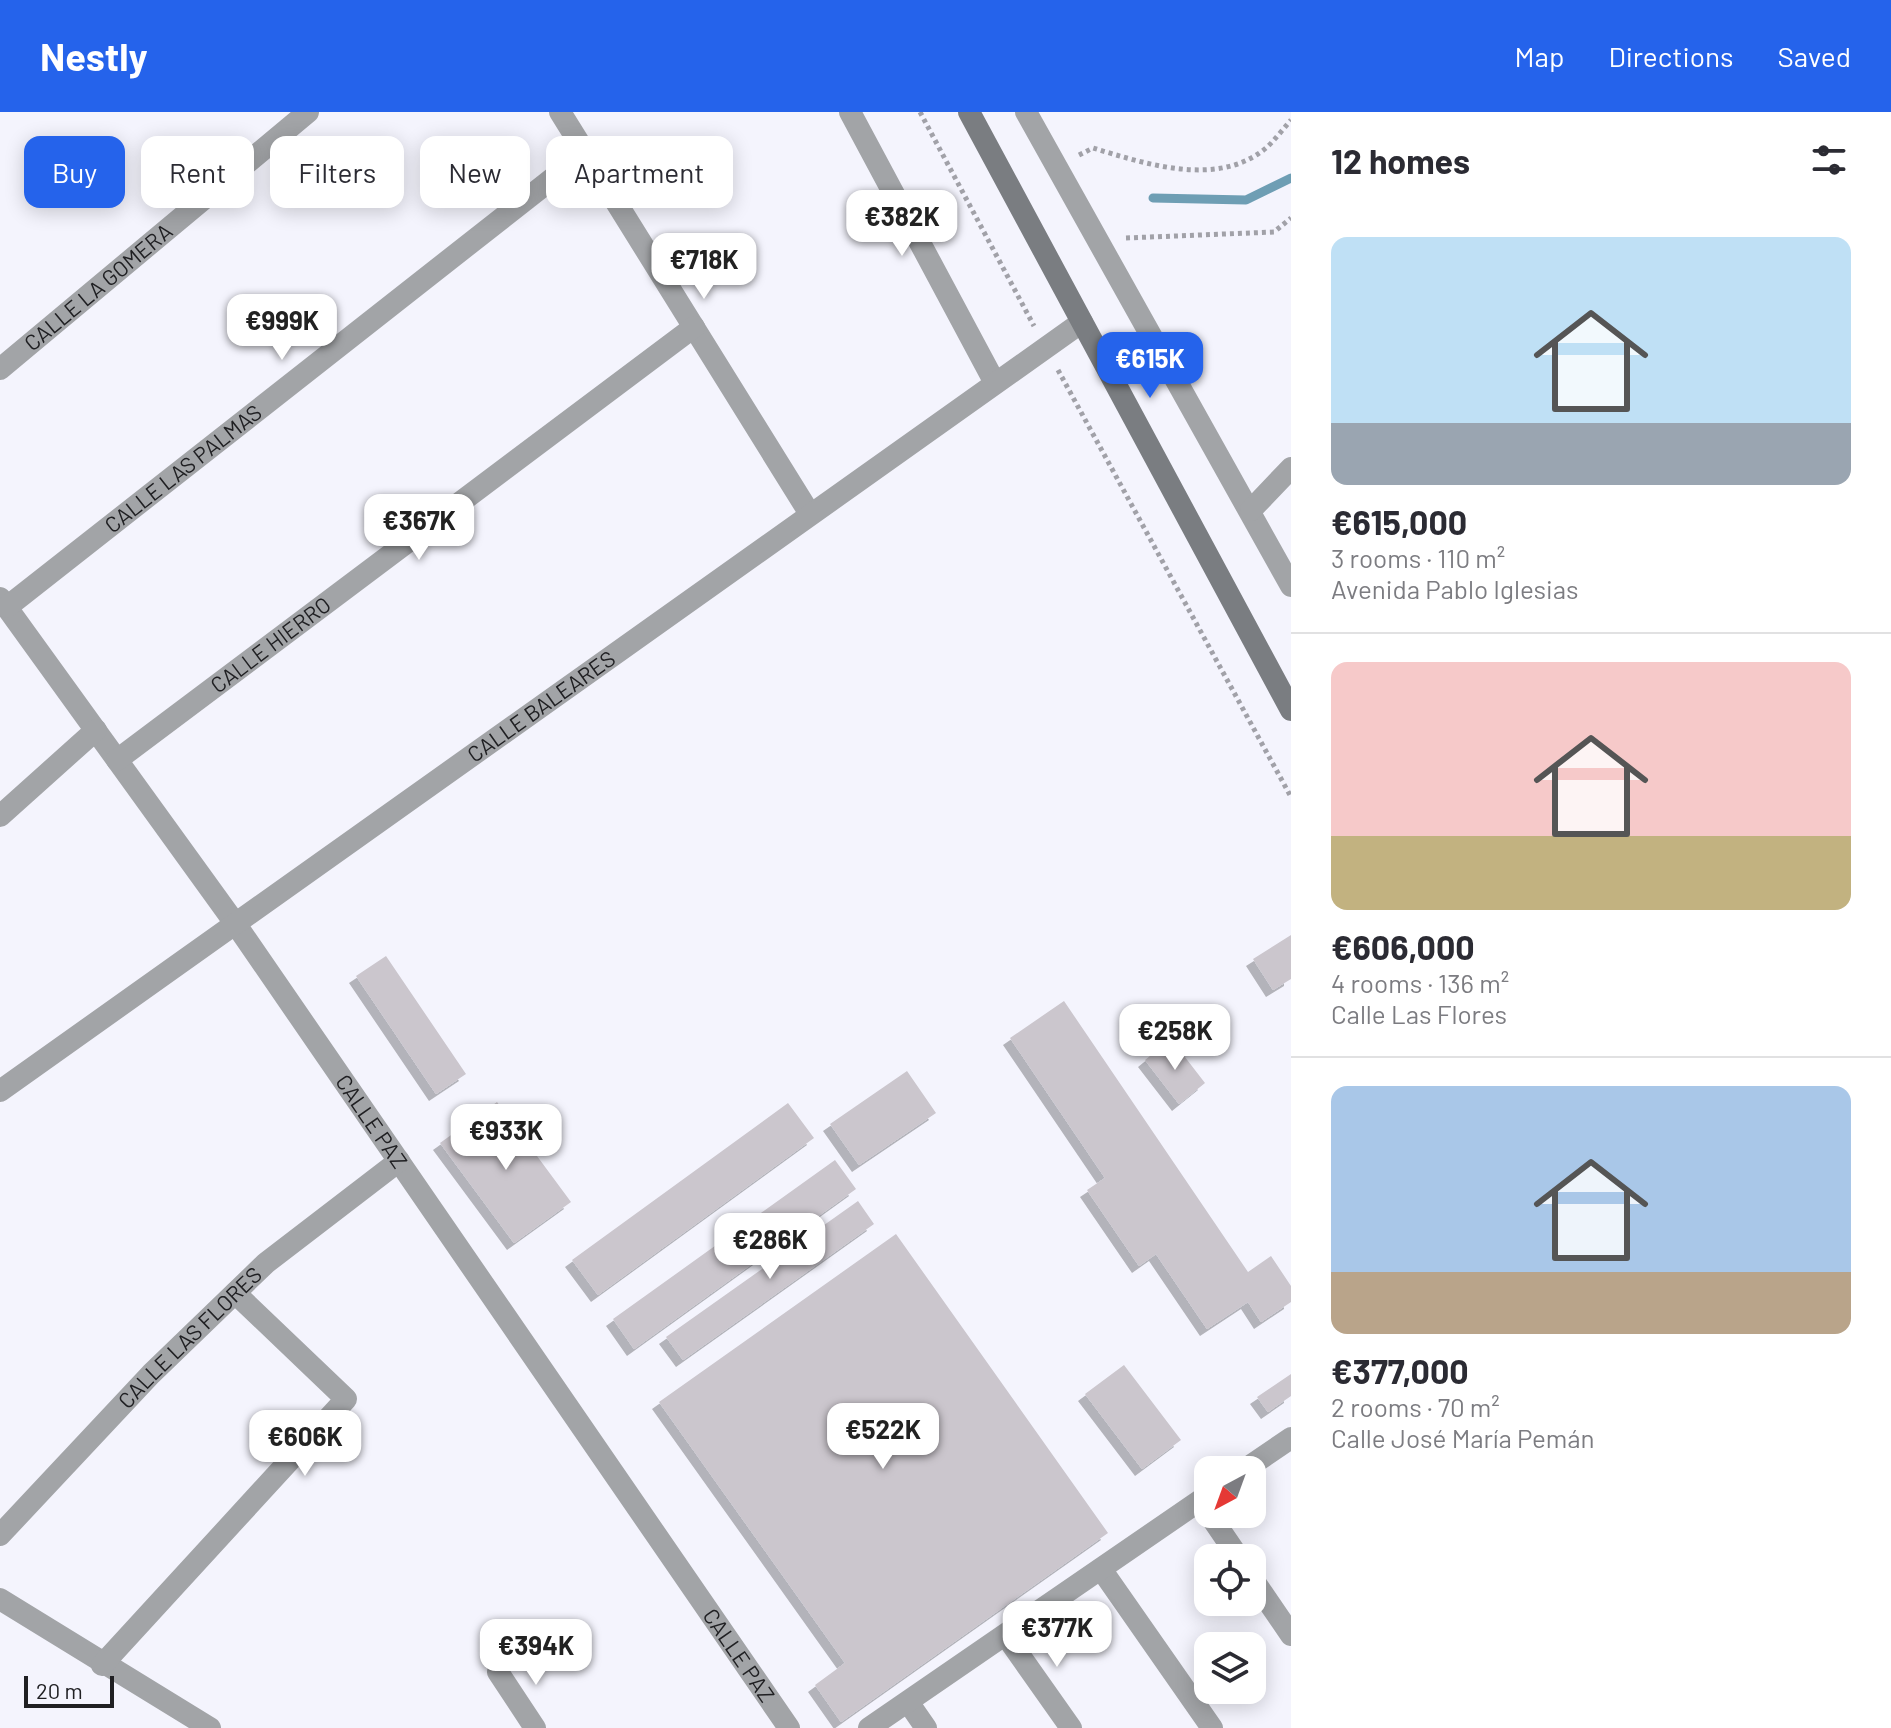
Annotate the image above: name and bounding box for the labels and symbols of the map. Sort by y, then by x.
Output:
pin: €382K [846,190,958,258]
street label: CALLE LA GOMERA [18,217,177,355]
pin: €718K [648,233,760,301]
pin: €999K [226,294,338,362]
pin: €615K [1094,332,1206,400]
street label: CALLE LAS PALMAS [99,398,266,537]
pin: €367K [363,494,475,562]
street label: CALLE HIERRO [205,591,335,697]
street label: CALLE BALEARES [462,644,619,767]
pin: €258K [1119,1004,1231,1072]
street label: CALLE PAZ [331,1069,414,1173]
pin: €933K [450,1104,562,1172]
pin: €286K [714,1213,826,1281]
street label: CALLE LAS FLORES [112,1261,266,1413]
pin: €522K [827,1403,939,1471]
pin: €606K [249,1410,361,1478]
north arrow [1194,1456,1266,1528]
pin: €377K [1001,1601,1113,1669]
street label: CALLE PAZ [698,1603,781,1707]
pin: €394K [480,1619,592,1687]
scale bar [24,1672,114,1708]

